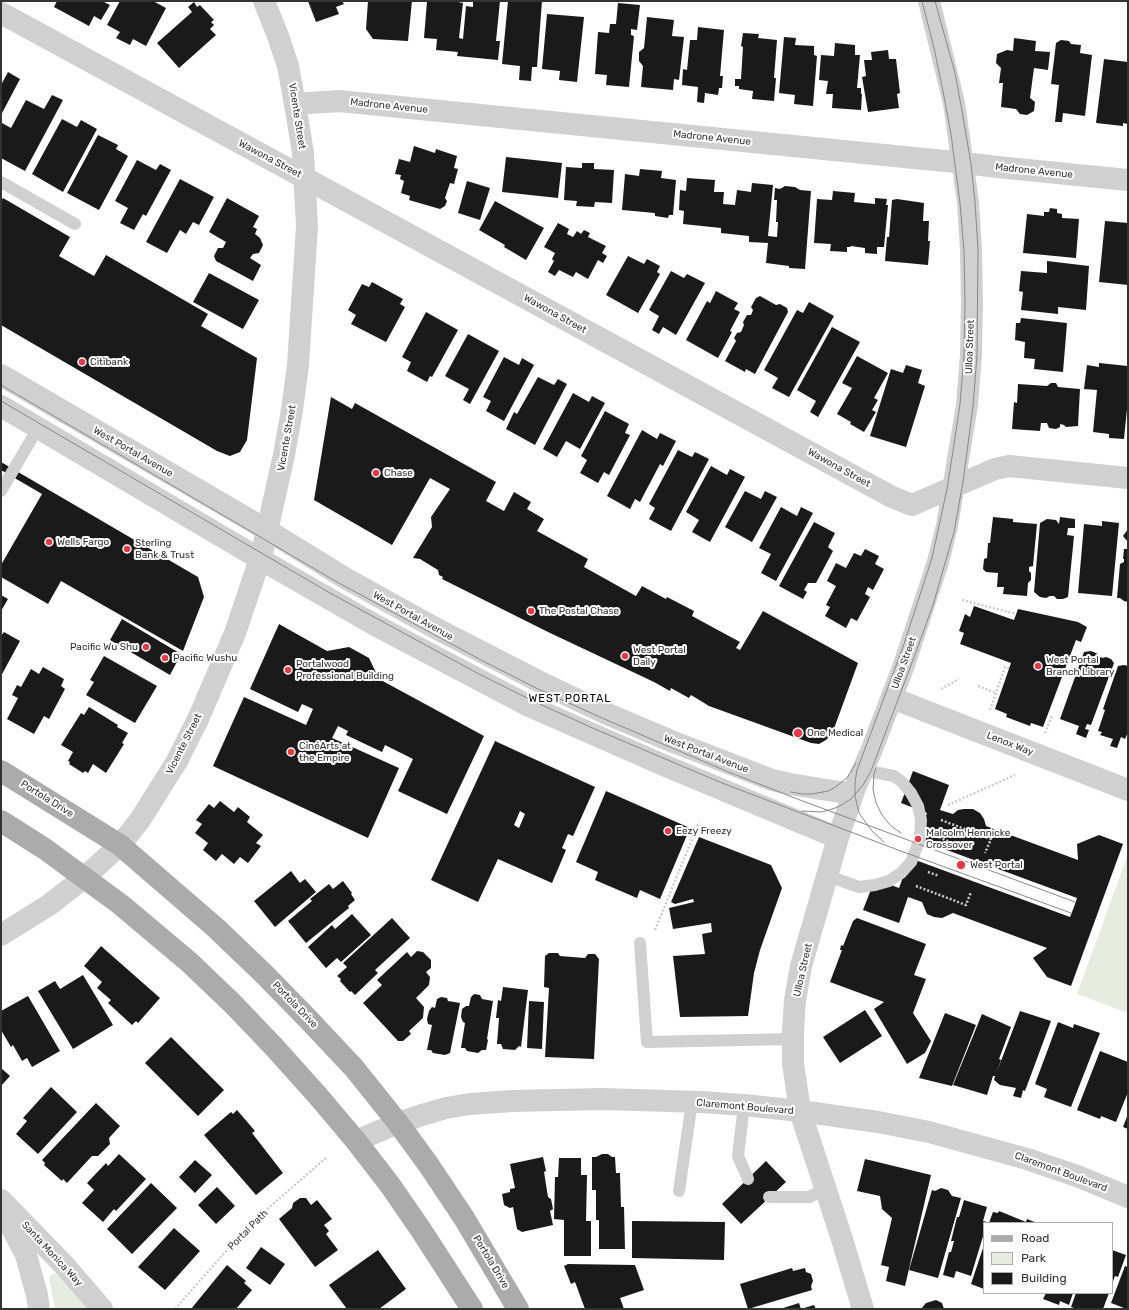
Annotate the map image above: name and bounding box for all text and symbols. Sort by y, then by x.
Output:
street label: Vicente Street [286,82,308,150]
street label: Madrone Avenue [350,96,428,116]
street label: Madrone Avenue [673,128,751,148]
street label: Wawona Street [236,137,304,181]
street label: Madrone Avenue [995,161,1073,181]
street label: Wawona Street [522,292,588,336]
street label: Ulloa Street [963,320,977,374]
place label: Citibank [90,356,128,368]
marker: Citibank [77,357,87,367]
street label: Vicente Street [275,404,299,472]
street label: West Portal Avenue [91,424,175,480]
street label: Wawona Street [806,446,872,490]
place label: Chase [384,467,413,479]
marker: Chase [371,468,381,478]
place label: Wells Fargo [57,536,109,548]
marker: Wells Fargo [44,537,54,547]
place label: Sterling Bank & Trust [135,537,194,560]
marker: Sterling Bank & Trust [122,544,132,554]
street label: West Portal Avenue [371,589,455,643]
place label: The Postal Chase [539,605,619,617]
marker: The Postal Chase [526,606,536,616]
street label: Ulloa Street [889,635,919,691]
place label: Pacific Wu Shu [70,641,138,653]
marker: Pacific Wu Shu [141,642,151,652]
place label: West Portal Daily [633,644,686,668]
marker: West Portal Daily [620,651,630,661]
place label: Pacific Wushu [173,652,237,664]
marker: Pacific Wushu [160,653,170,663]
place label: West Portal Branch Library [1046,654,1115,678]
place label: Portalwood Professional Building [296,658,394,682]
marker: West Portal Branch Library [1033,661,1043,671]
marker: Portalwood Professional Building [283,665,293,675]
district label: WEST PORTAL [528,692,612,706]
street label: Vicente Street [163,711,205,777]
marker: One Medical [792,727,804,739]
place label: One Medical [807,727,863,739]
street label: Lenox Way [985,730,1035,758]
street label: West Portal Avenue [662,732,750,776]
place label: CinéArts at the Empire [299,740,351,764]
marker: CinéArts at the Empire [286,747,296,757]
street label: Portola Drive [18,778,76,820]
place label: Eezy Freezy [676,825,732,837]
marker: Eezy Freezy [663,826,673,836]
place label: Malcolm Hennicke Crossover [926,827,1010,850]
marker: Malcolm Hennicke Crossover [913,834,923,844]
marker: West Portal [955,859,967,871]
place label: West Portal [970,859,1023,871]
street label: Ulloa Street [791,942,815,998]
street label: Portola Drive [270,979,320,1031]
street label: Claremont Boulevard [696,1097,794,1117]
street label: Claremont Boulevard [1013,1150,1109,1194]
street label: Portal Path [225,1207,271,1253]
street label: Santa Monica Way [19,1219,85,1289]
legend [983,1222,1113,1294]
text: Road [1021,1231,1049,1245]
street label: Portola Drive [470,1233,512,1291]
text: Park [1021,1251,1046,1265]
text: Building [1021,1271,1067,1285]

